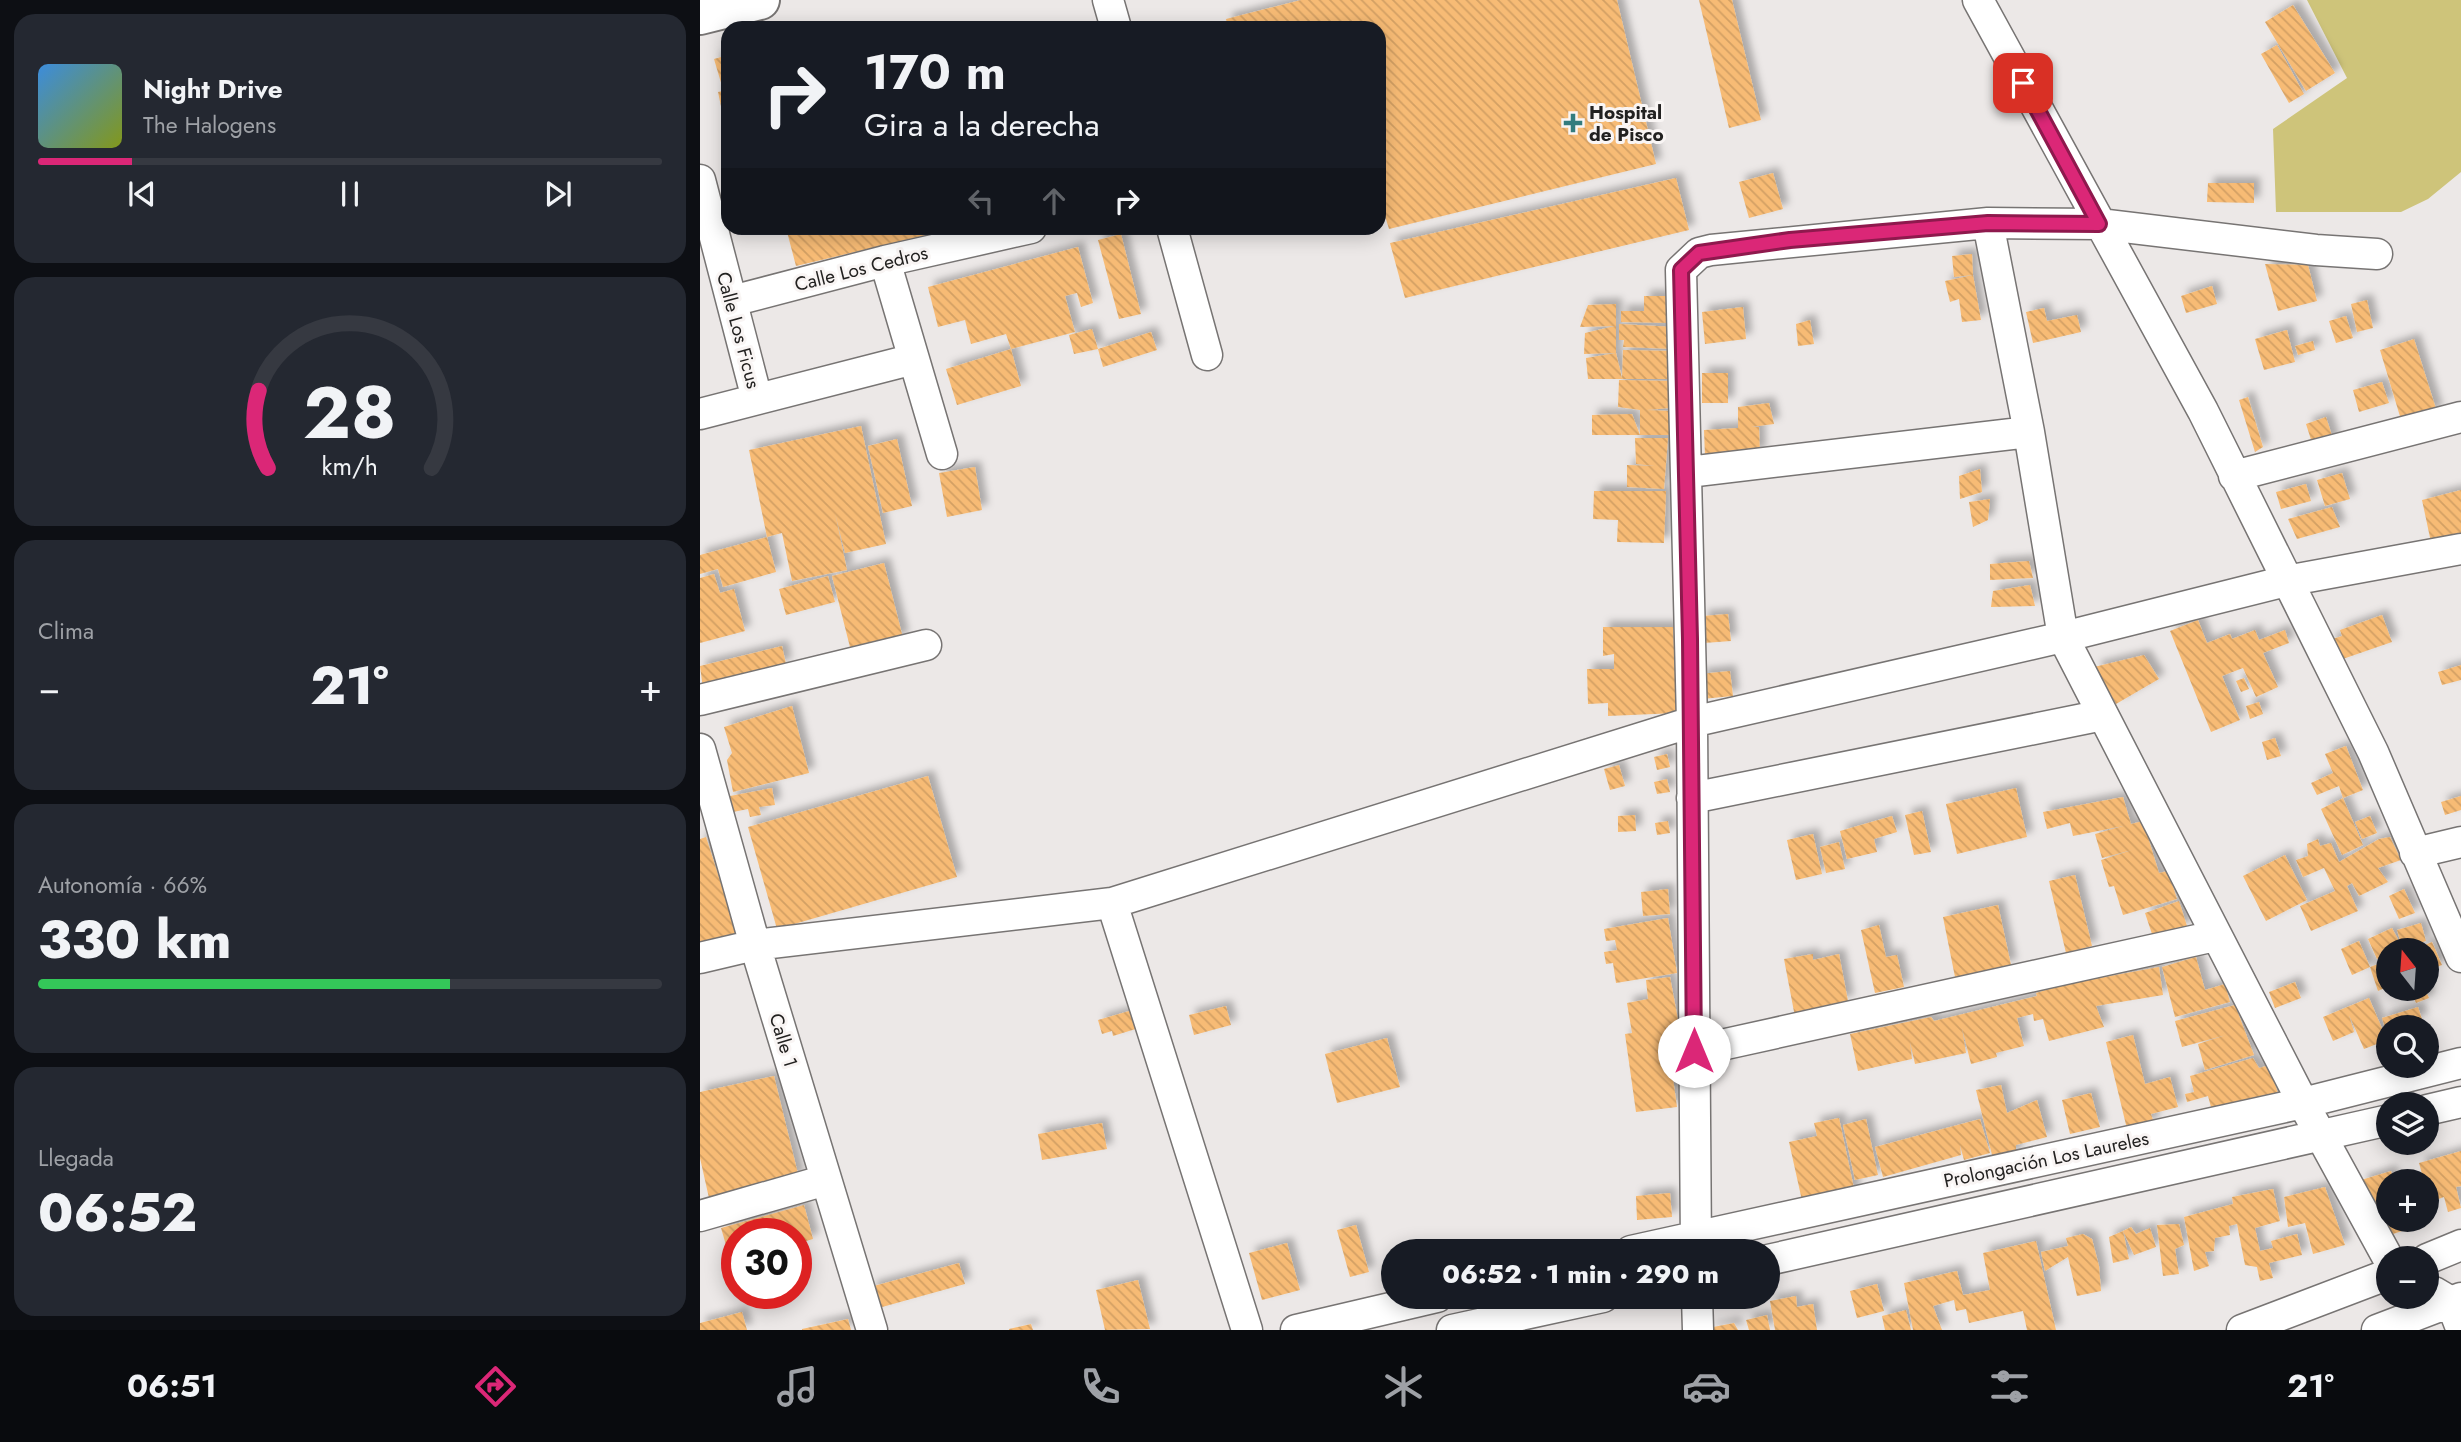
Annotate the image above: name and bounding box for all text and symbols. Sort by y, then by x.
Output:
text: 170 m [864,37,1006,107]
icon: right [749,49,840,140]
pin [1993,53,2053,113]
icon: arrive [2004,64,2042,102]
text: Night Drive [143,70,283,108]
place label: Hospital de Pisco [1589,99,1664,148]
text: Gira a la derecha [864,102,1100,148]
text: The Halogens [143,108,276,142]
marker: Hospital de Pisco [1563,113,1583,133]
icon: previous [123,175,161,213]
icon: pause [331,175,369,213]
icon: next [539,175,577,213]
icon: left [962,182,1000,220]
icon: ahead [1035,182,1073,220]
icon: right [1108,182,1146,220]
street label: Calle Los Cedros [792,239,931,298]
street label: Calle Los Ficus [710,269,767,392]
text: 28 [303,360,397,465]
text: km/h [322,448,378,484]
text: Clima [38,614,94,648]
text: 21° [310,648,389,724]
text: − [38,660,60,715]
text: + [639,660,662,715]
text: Autonomía · 66% [38,868,207,902]
text: 330 km [38,902,231,978]
north arrow [2376,938,2440,1001]
map controls [2376,938,2439,1309]
street label: Calle 1 [763,1010,804,1070]
position arrow [1657,1014,1731,1088]
button: search [2376,1015,2439,1078]
button: layers [2376,1092,2439,1155]
street label: Prolongación Los Laureles [1941,1124,2152,1194]
text: Llegada [38,1141,114,1175]
button: + [2376,1169,2439,1232]
text: 06:52 [38,1175,197,1251]
speed limit sign: 30 [721,1218,812,1309]
button: − [2376,1246,2439,1309]
text: 06:52 · 1 min · 290 m [1442,1255,1719,1293]
icon: directions [471,1362,520,1411]
icon: music [773,1362,822,1411]
icon: phone [1076,1362,1125,1411]
icon: climate [1379,1362,1428,1411]
icon: car [1682,1362,1731,1411]
icon: filters [1985,1362,2034,1411]
text: 06:51 [127,1363,217,1409]
text: 21° [2287,1363,2334,1409]

